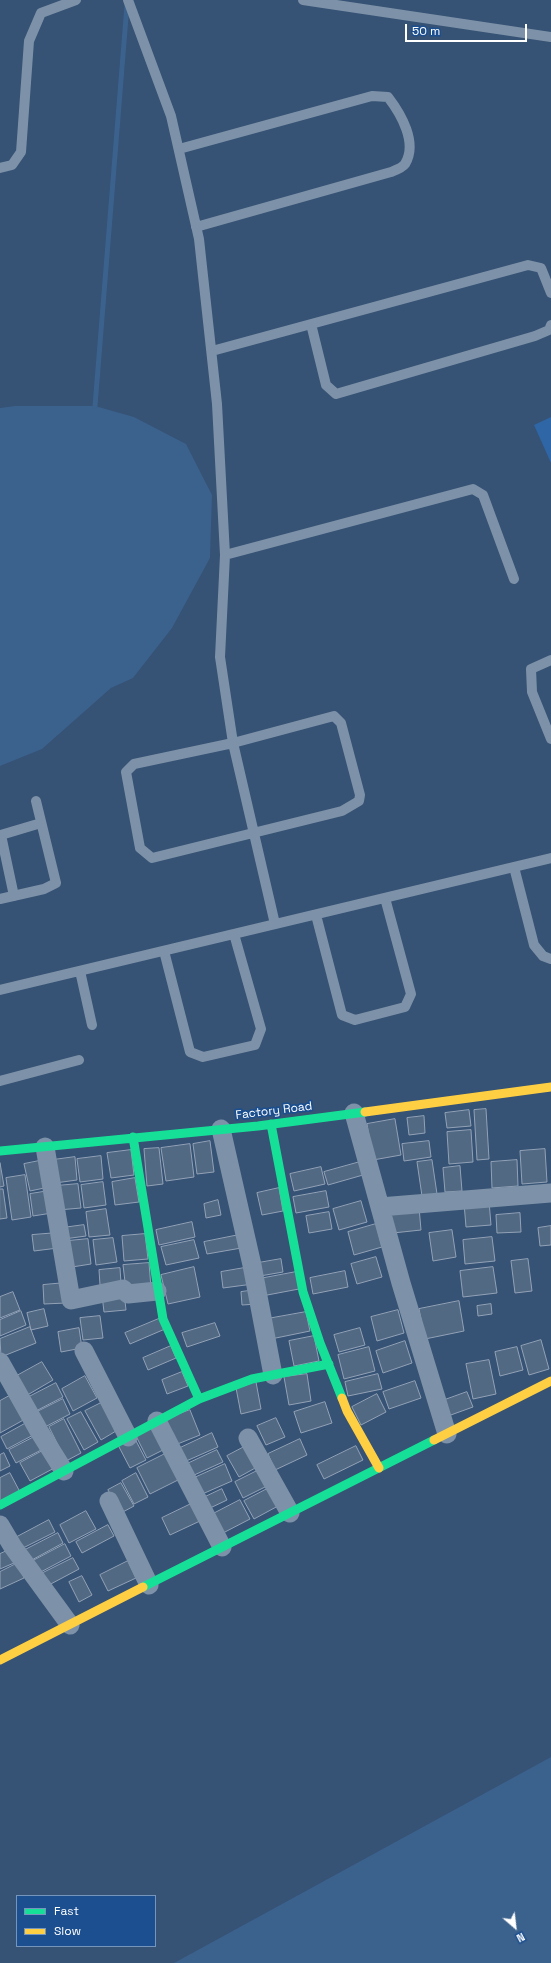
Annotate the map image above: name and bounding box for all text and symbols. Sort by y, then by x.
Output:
scale bar [407,16,529,42]
text: 50 m [412,23,440,39]
street label: Factory Road [235,1099,313,1123]
legend [16,1895,156,1947]
text: Fast [54,1903,79,1919]
north arrow [495,1907,535,1947]
text: Slow [54,1923,81,1939]
text: N [514,1930,527,1946]

